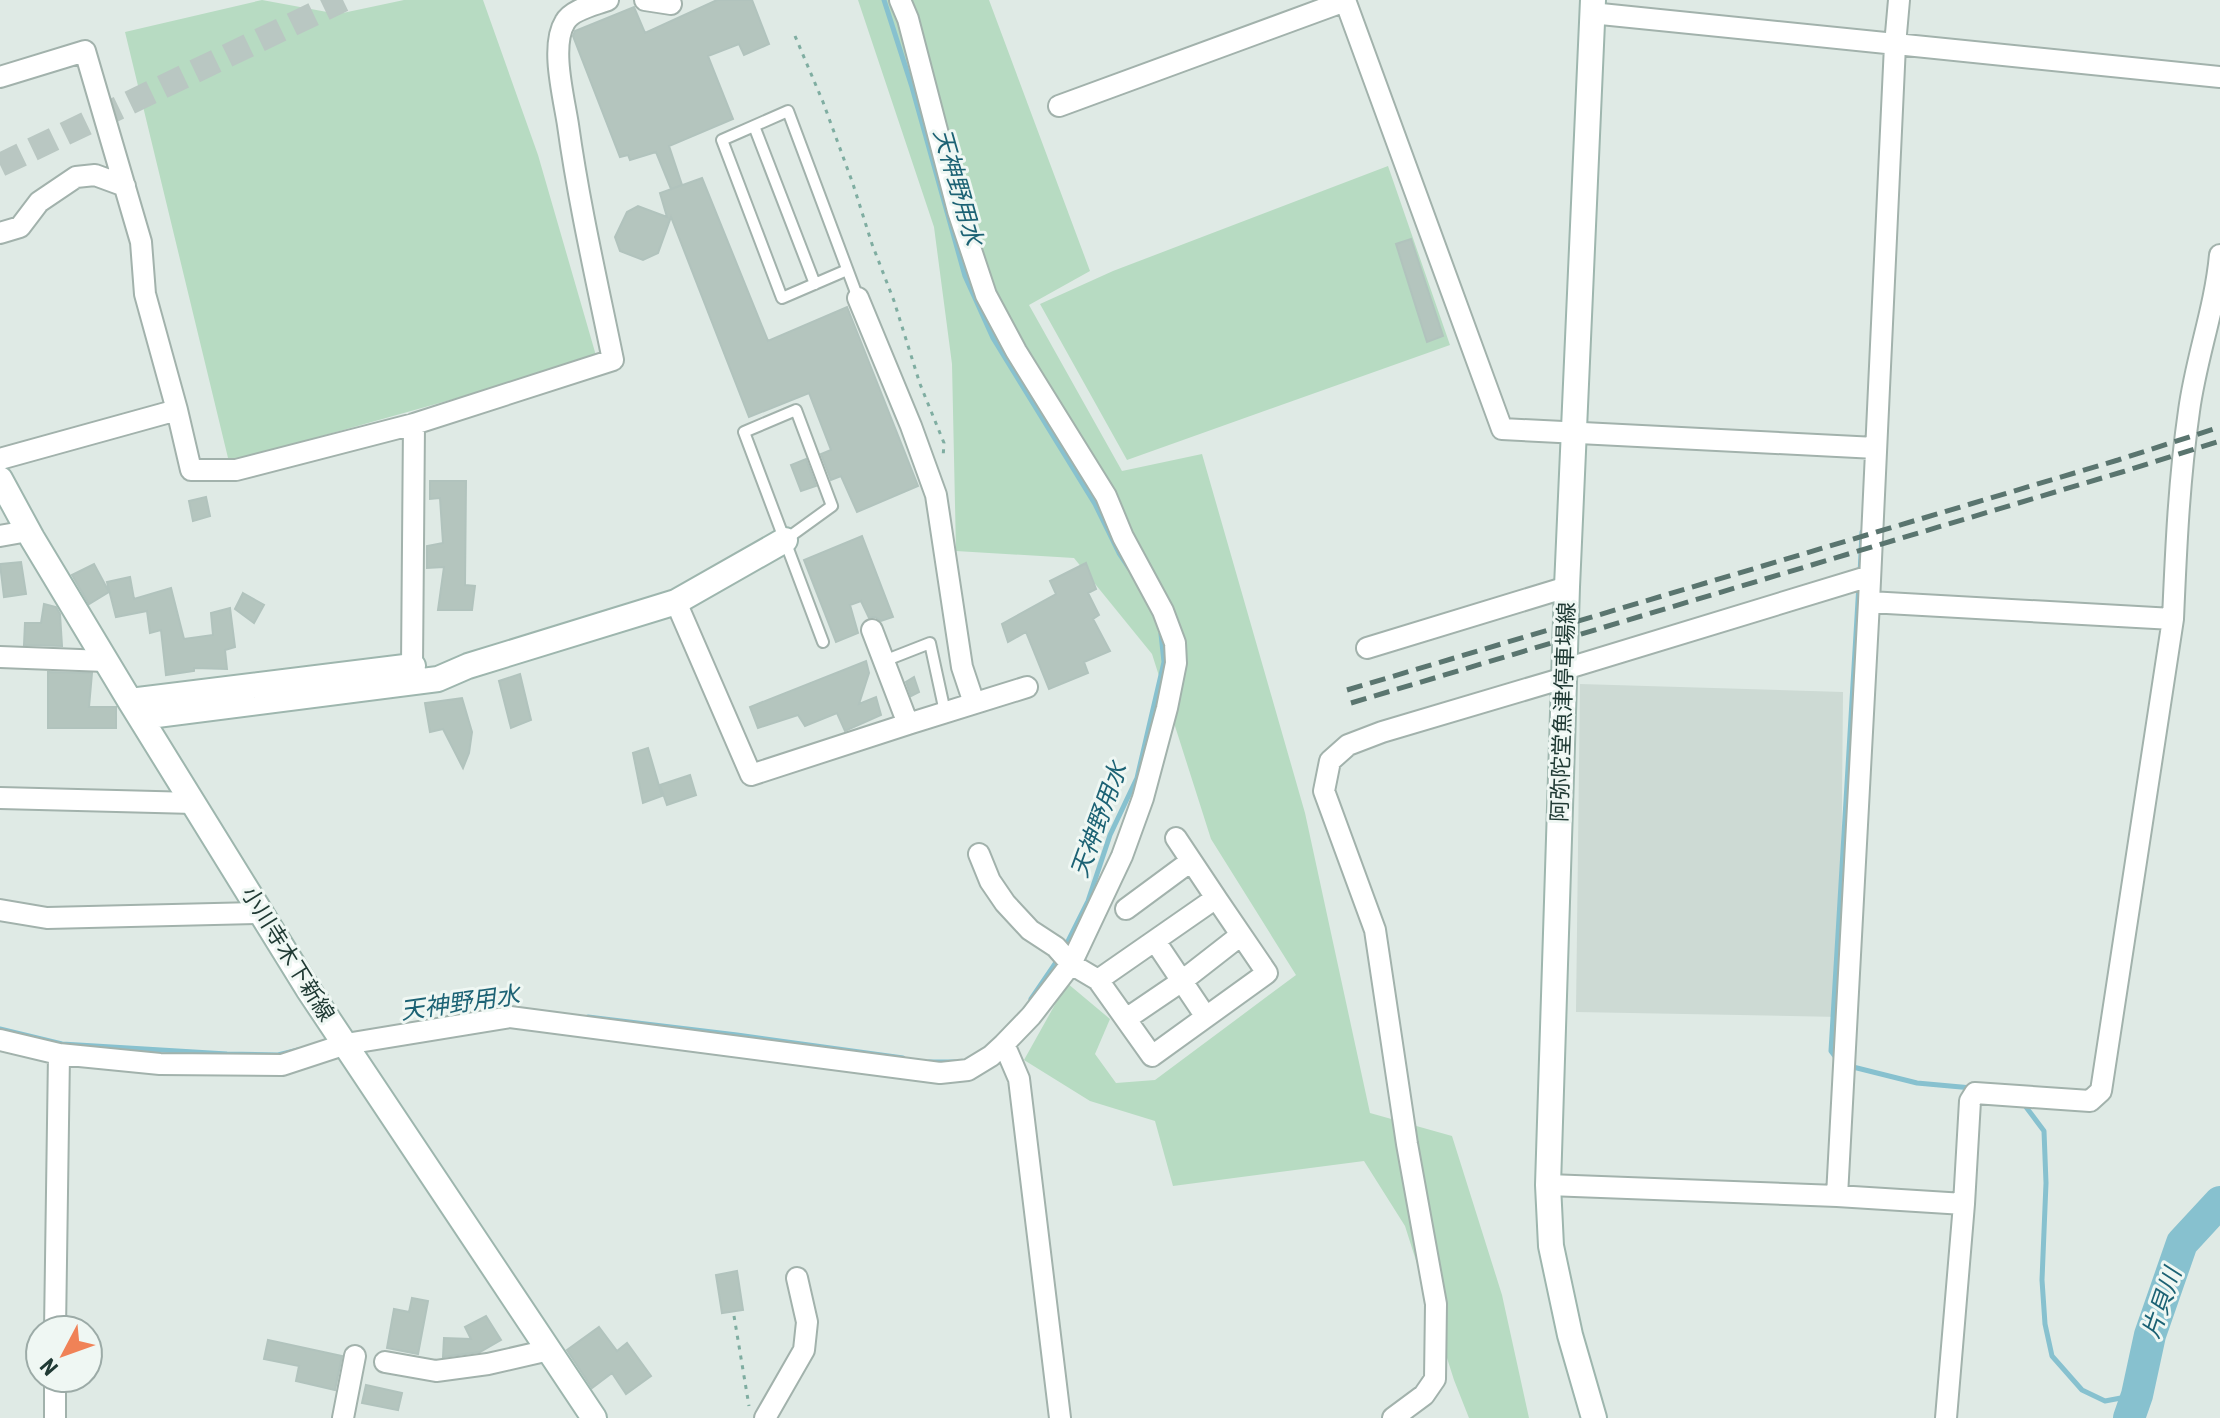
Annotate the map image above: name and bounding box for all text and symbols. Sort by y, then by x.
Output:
water label: 天神野用水 [928,125,989,251]
street label: 阿弥陀堂魚津停車場線 [1547,602,1579,822]
water label: 天神野用水 [1065,756,1134,881]
street label: 小川寺木下新線 [237,882,339,1026]
water label: 天神野用水 [399,980,524,1025]
water label: 片貝川 [2137,1262,2188,1342]
north arrow [24,1314,104,1394]
text: N [35,1354,63,1380]

